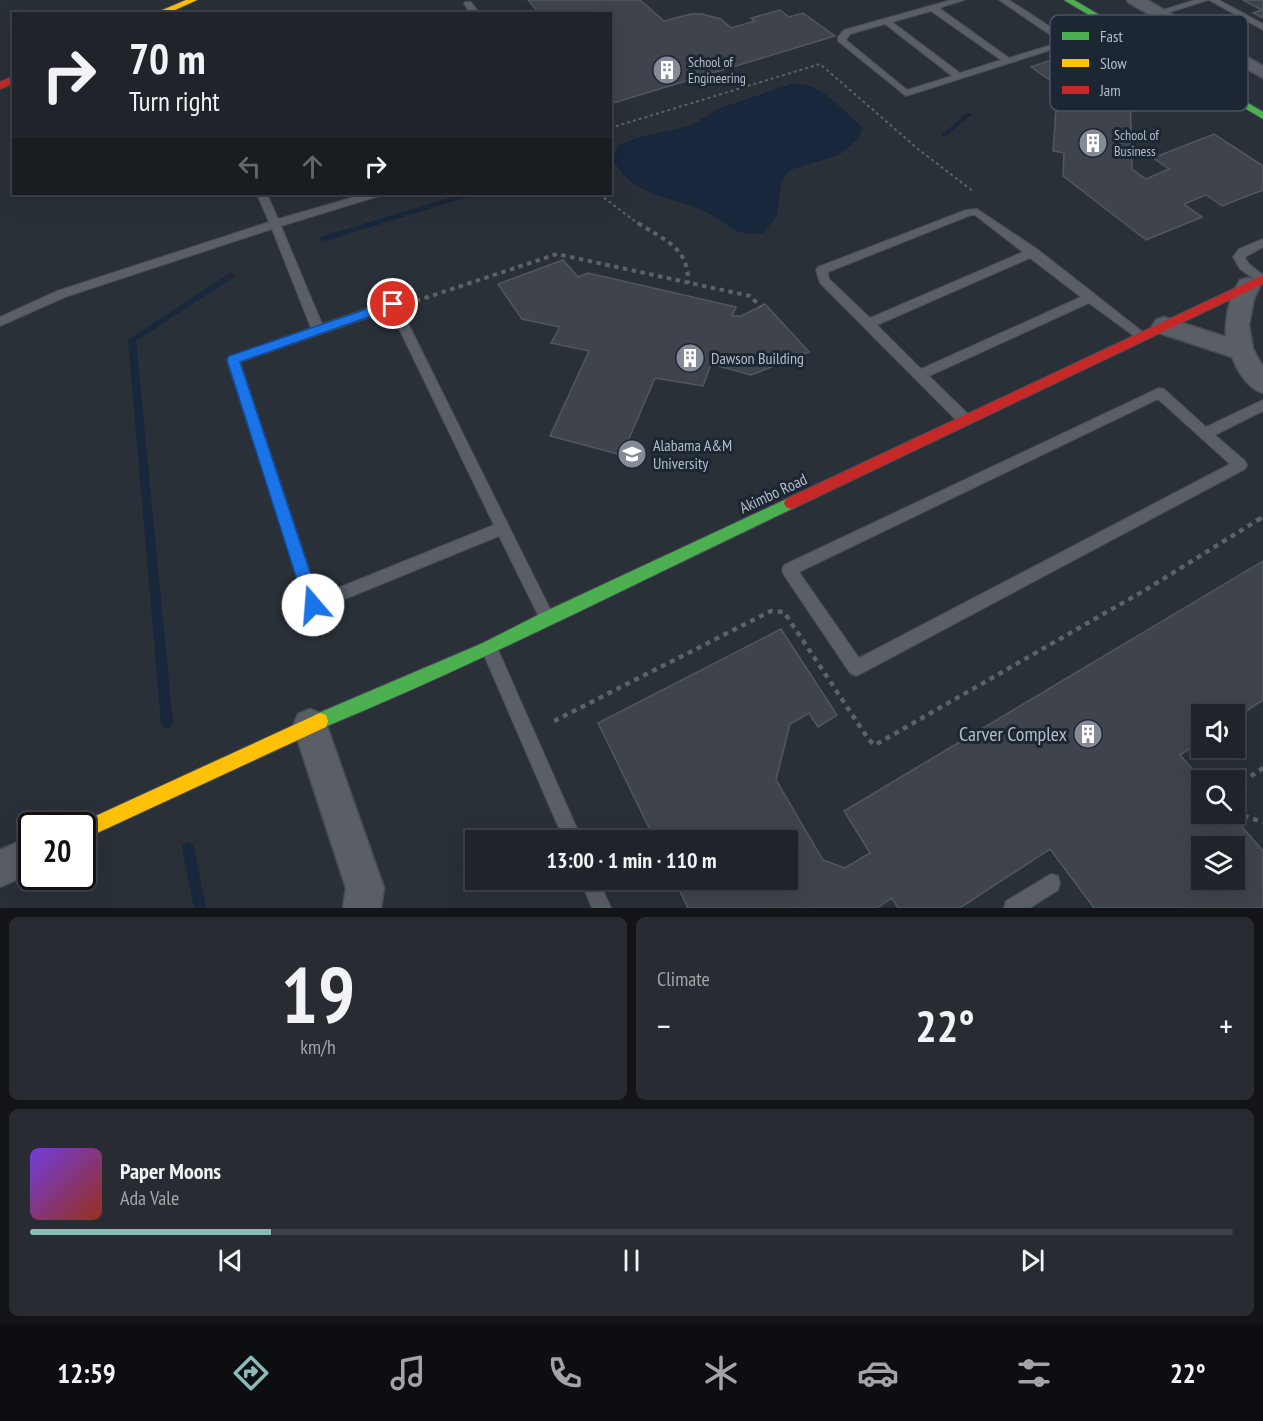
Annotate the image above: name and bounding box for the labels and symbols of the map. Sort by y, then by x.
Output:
legend [1050,15,1248,111]
text: Fast [1100,26,1123,46]
place label: School of Engineering [688,53,746,87]
text: Slow [1100,53,1127,73]
building icon: School of Engineering [651,54,683,86]
text: Jam [1099,80,1121,100]
place label: School of Business [1114,126,1159,160]
building icon: School of Business [1077,127,1109,159]
pin [367,278,418,329]
building icon: Dawson Building [674,342,706,374]
place label: Dawson Building [711,348,804,368]
place label: Alabama A&M University [653,435,732,473]
school or university icon: Alabama A&M University [616,438,648,470]
street label: Akimbo Road [736,469,810,517]
position arrow [281,573,345,637]
building icon: Carver Complex [1072,718,1104,750]
place label: Carver Complex [959,721,1067,747]
speed limit sign: 20 [18,812,96,890]

